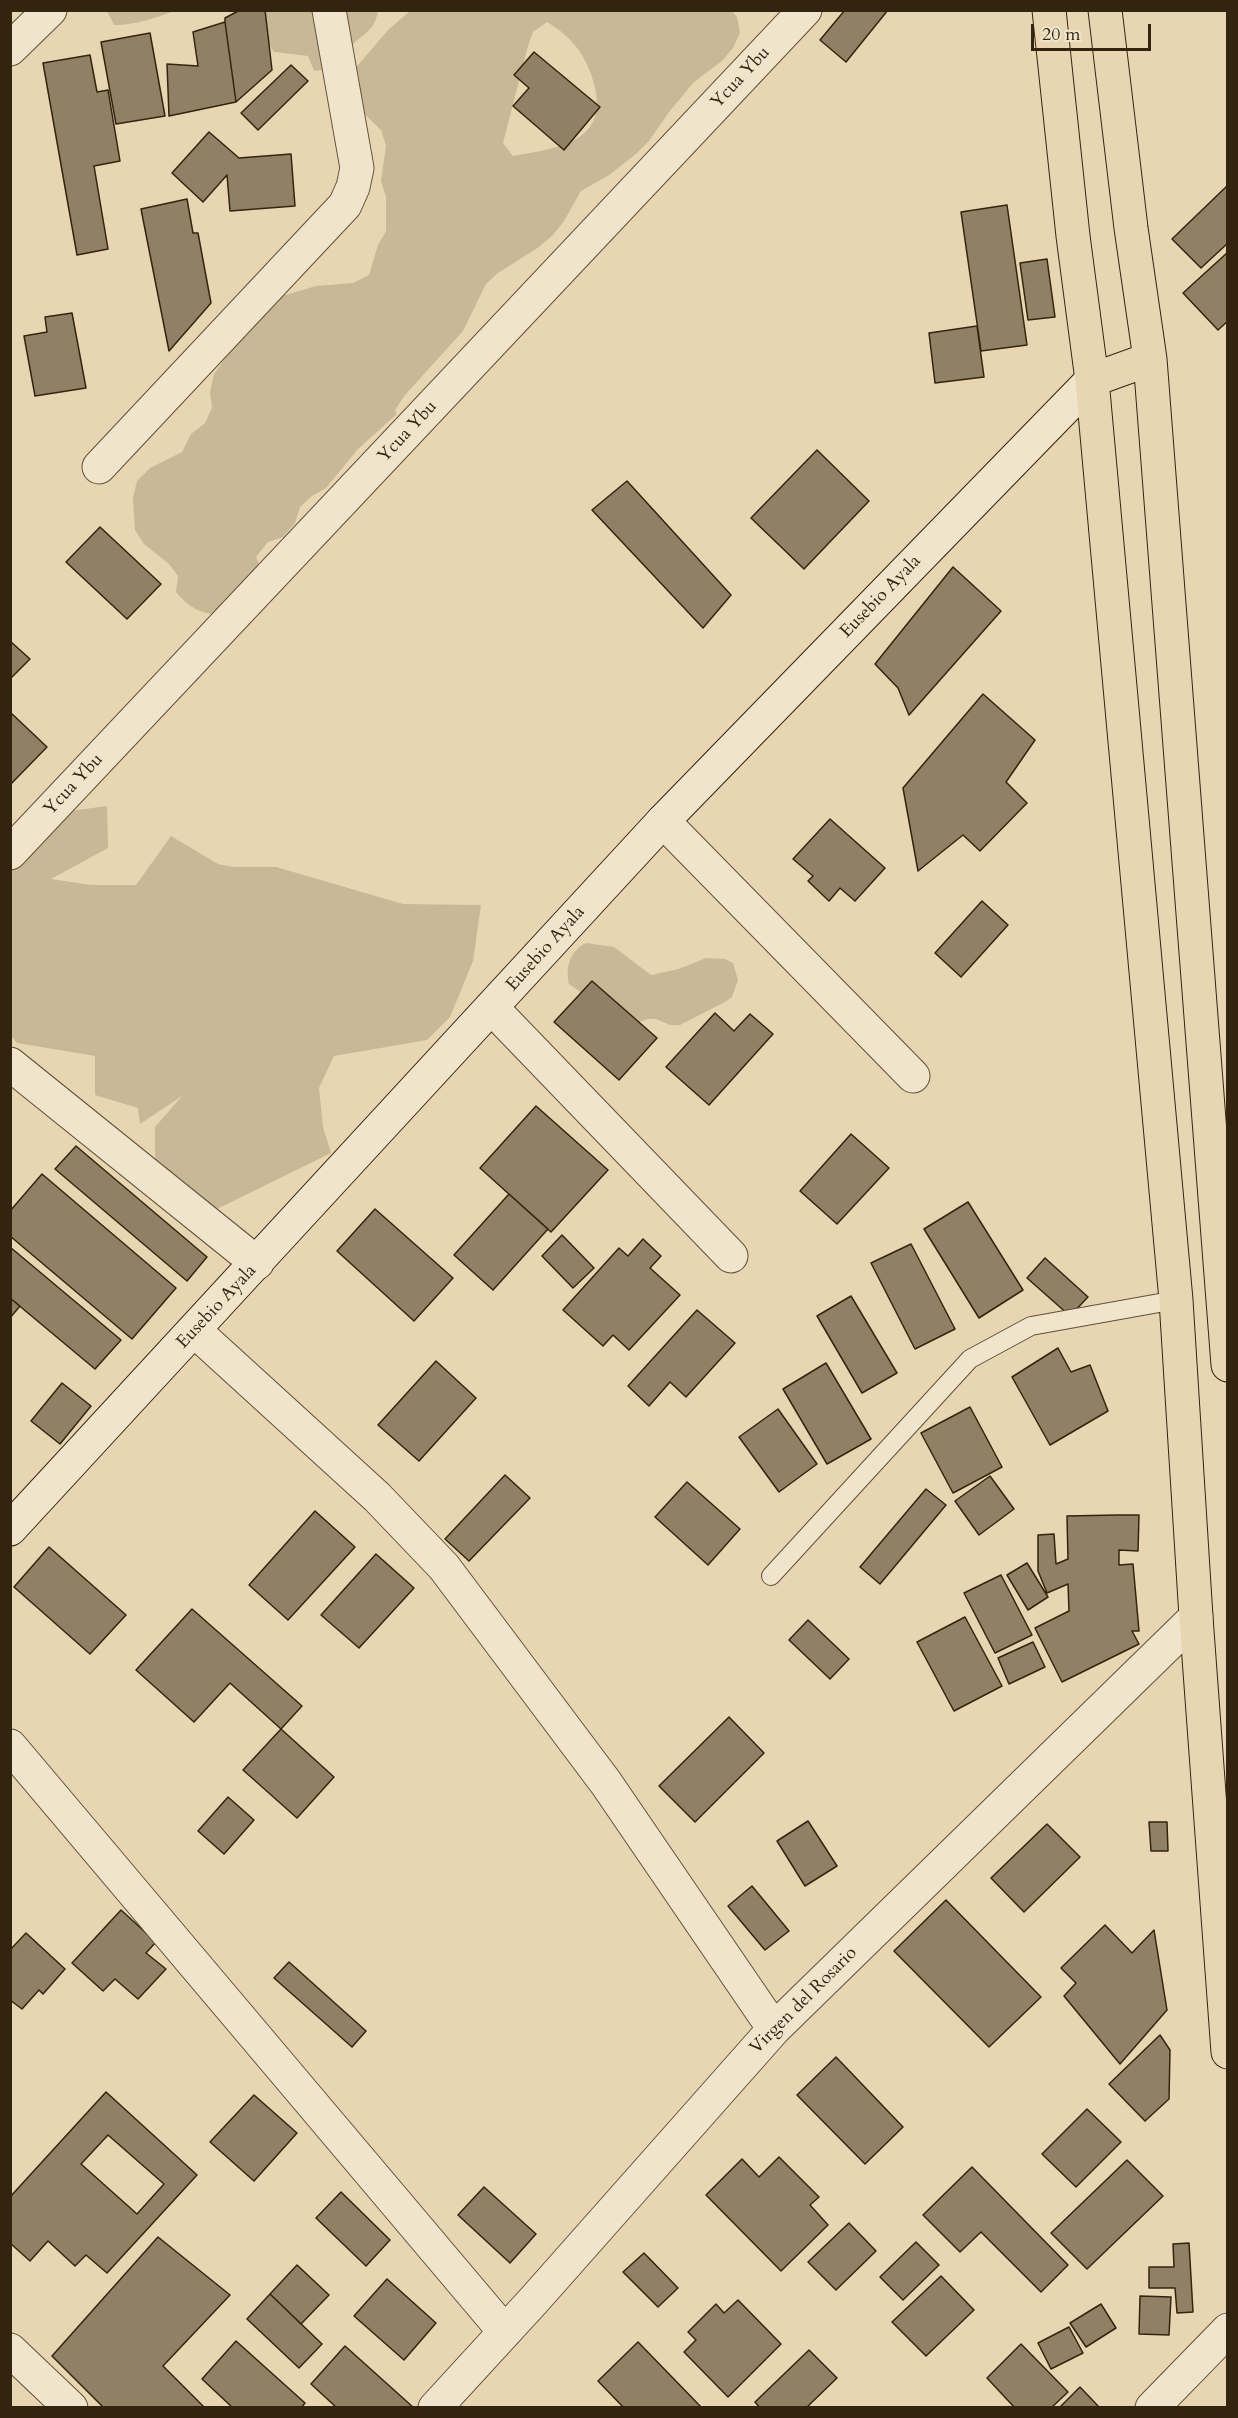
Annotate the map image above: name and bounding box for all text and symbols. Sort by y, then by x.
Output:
scale bar [1034,12,1154,50]
text: 20 m [1042,22,1081,47]
street label: Ycua Ybu [707,42,775,114]
street label: Ycua Ybu [374,396,442,468]
street label: Eusebio Ayala [836,551,926,643]
street label: Ycua Ybu [40,749,108,821]
street label: Eusebio Ayala [502,902,590,996]
street label: Eusebio Ayala [173,1261,261,1353]
street label: Virgen del Rosario [746,1943,862,2059]

